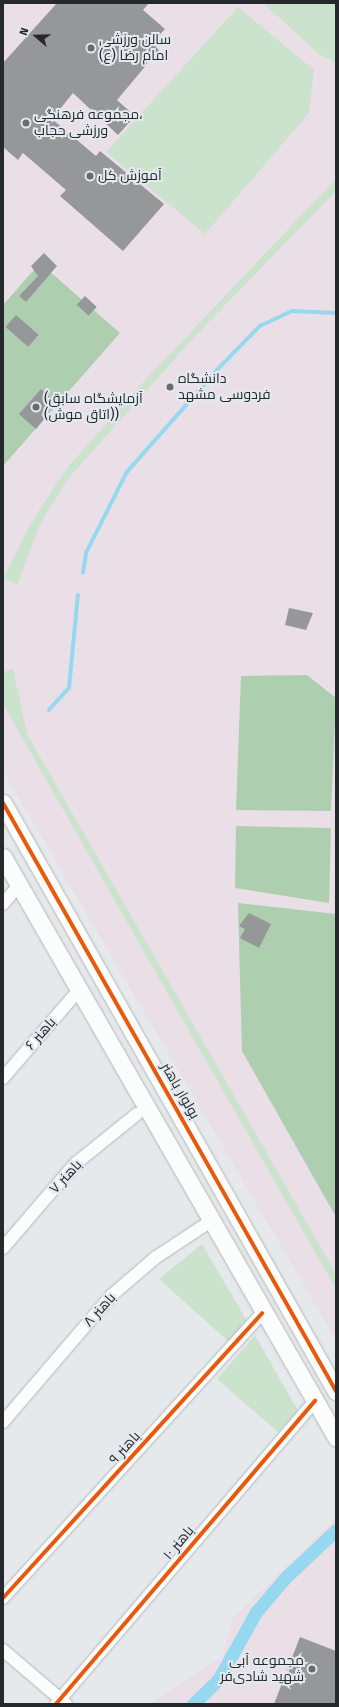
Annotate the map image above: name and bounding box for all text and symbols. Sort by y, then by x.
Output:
north arrow [16,16,56,56]
text: N [17,26,32,37]
place label: سالن ورزشی امام رضا (ع) [99,32,171,64]
marker: سالن ورزشی امام رضا (ع) [86,43,96,53]
place label: مجموعه فرهنگی، ورزشی حجاب [34,107,142,140]
marker: مجموعه فرهنگی، ورزشی حجاب [21,118,31,128]
place label: آموزش کل [98,168,162,184]
marker: آموزش کل [85,171,95,181]
place label: دانشگاه فردوسی مشهد [178,371,271,404]
marker: دانشگاه فردوسی مشهد [165,382,175,392]
place label: (آزمایشگاه سابق (اتاق موش)) [44,391,143,424]
marker: (آزمایشگاه سابق (اتاق موش)) [31,402,41,412]
street label: باهنر ۶ [22,1014,60,1054]
street label: بولوار باهنر [157,1060,203,1122]
street label: باهنر ۷ [46,1157,86,1197]
street label: باهنر ۸ [80,1290,120,1330]
street label: باهنر ۹ [106,1428,144,1468]
street label: باهنر ۱۰ [160,1523,198,1563]
place label: مجموعه آبی شهید شادی‌فر [220,1653,304,1686]
marker: مجموعه آبی شهید شادی‌فر [307,1664,317,1674]

